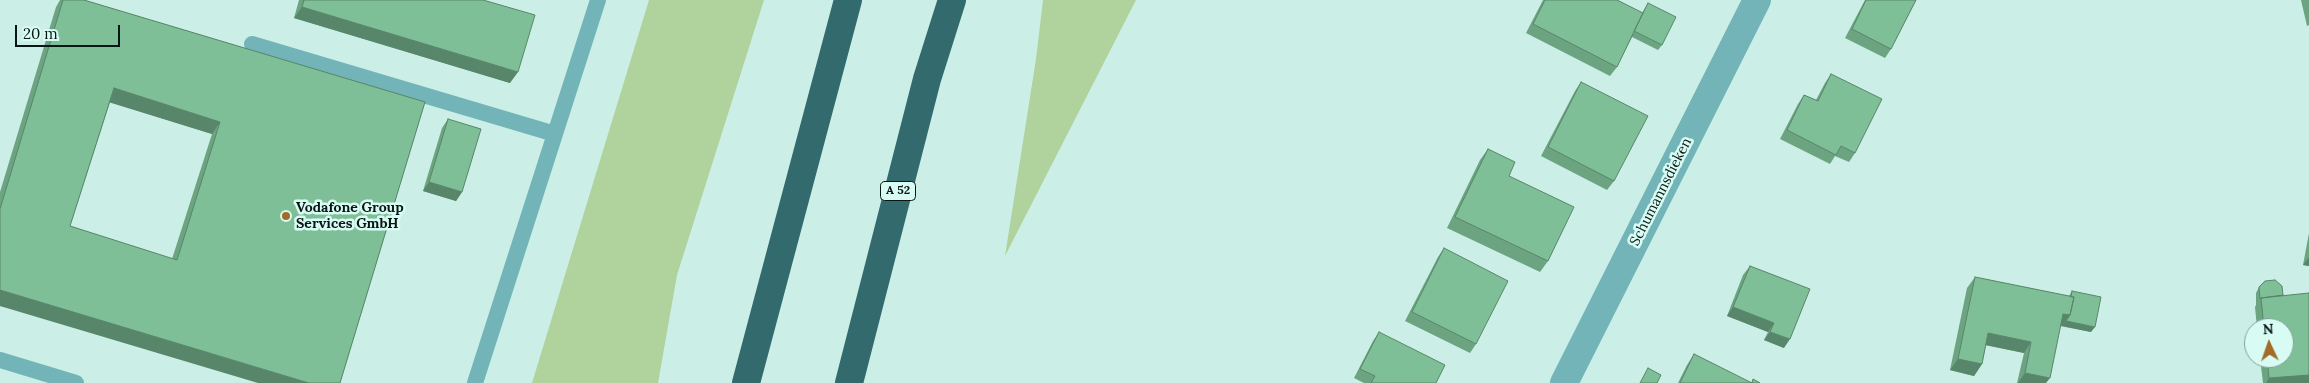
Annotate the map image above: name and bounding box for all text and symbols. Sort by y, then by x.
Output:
scale bar [18,15,122,47]
text: 20 m [23,24,58,43]
street label: Schumannsdieken [1627,135,1695,249]
road number: A 52 [880,182,916,200]
place label: Vodafone Group Services GmbH [296,200,404,232]
marker: Vodafone Group Services GmbH [280,210,292,222]
north arrow [2244,318,2294,368]
text: N [2262,320,2274,338]

